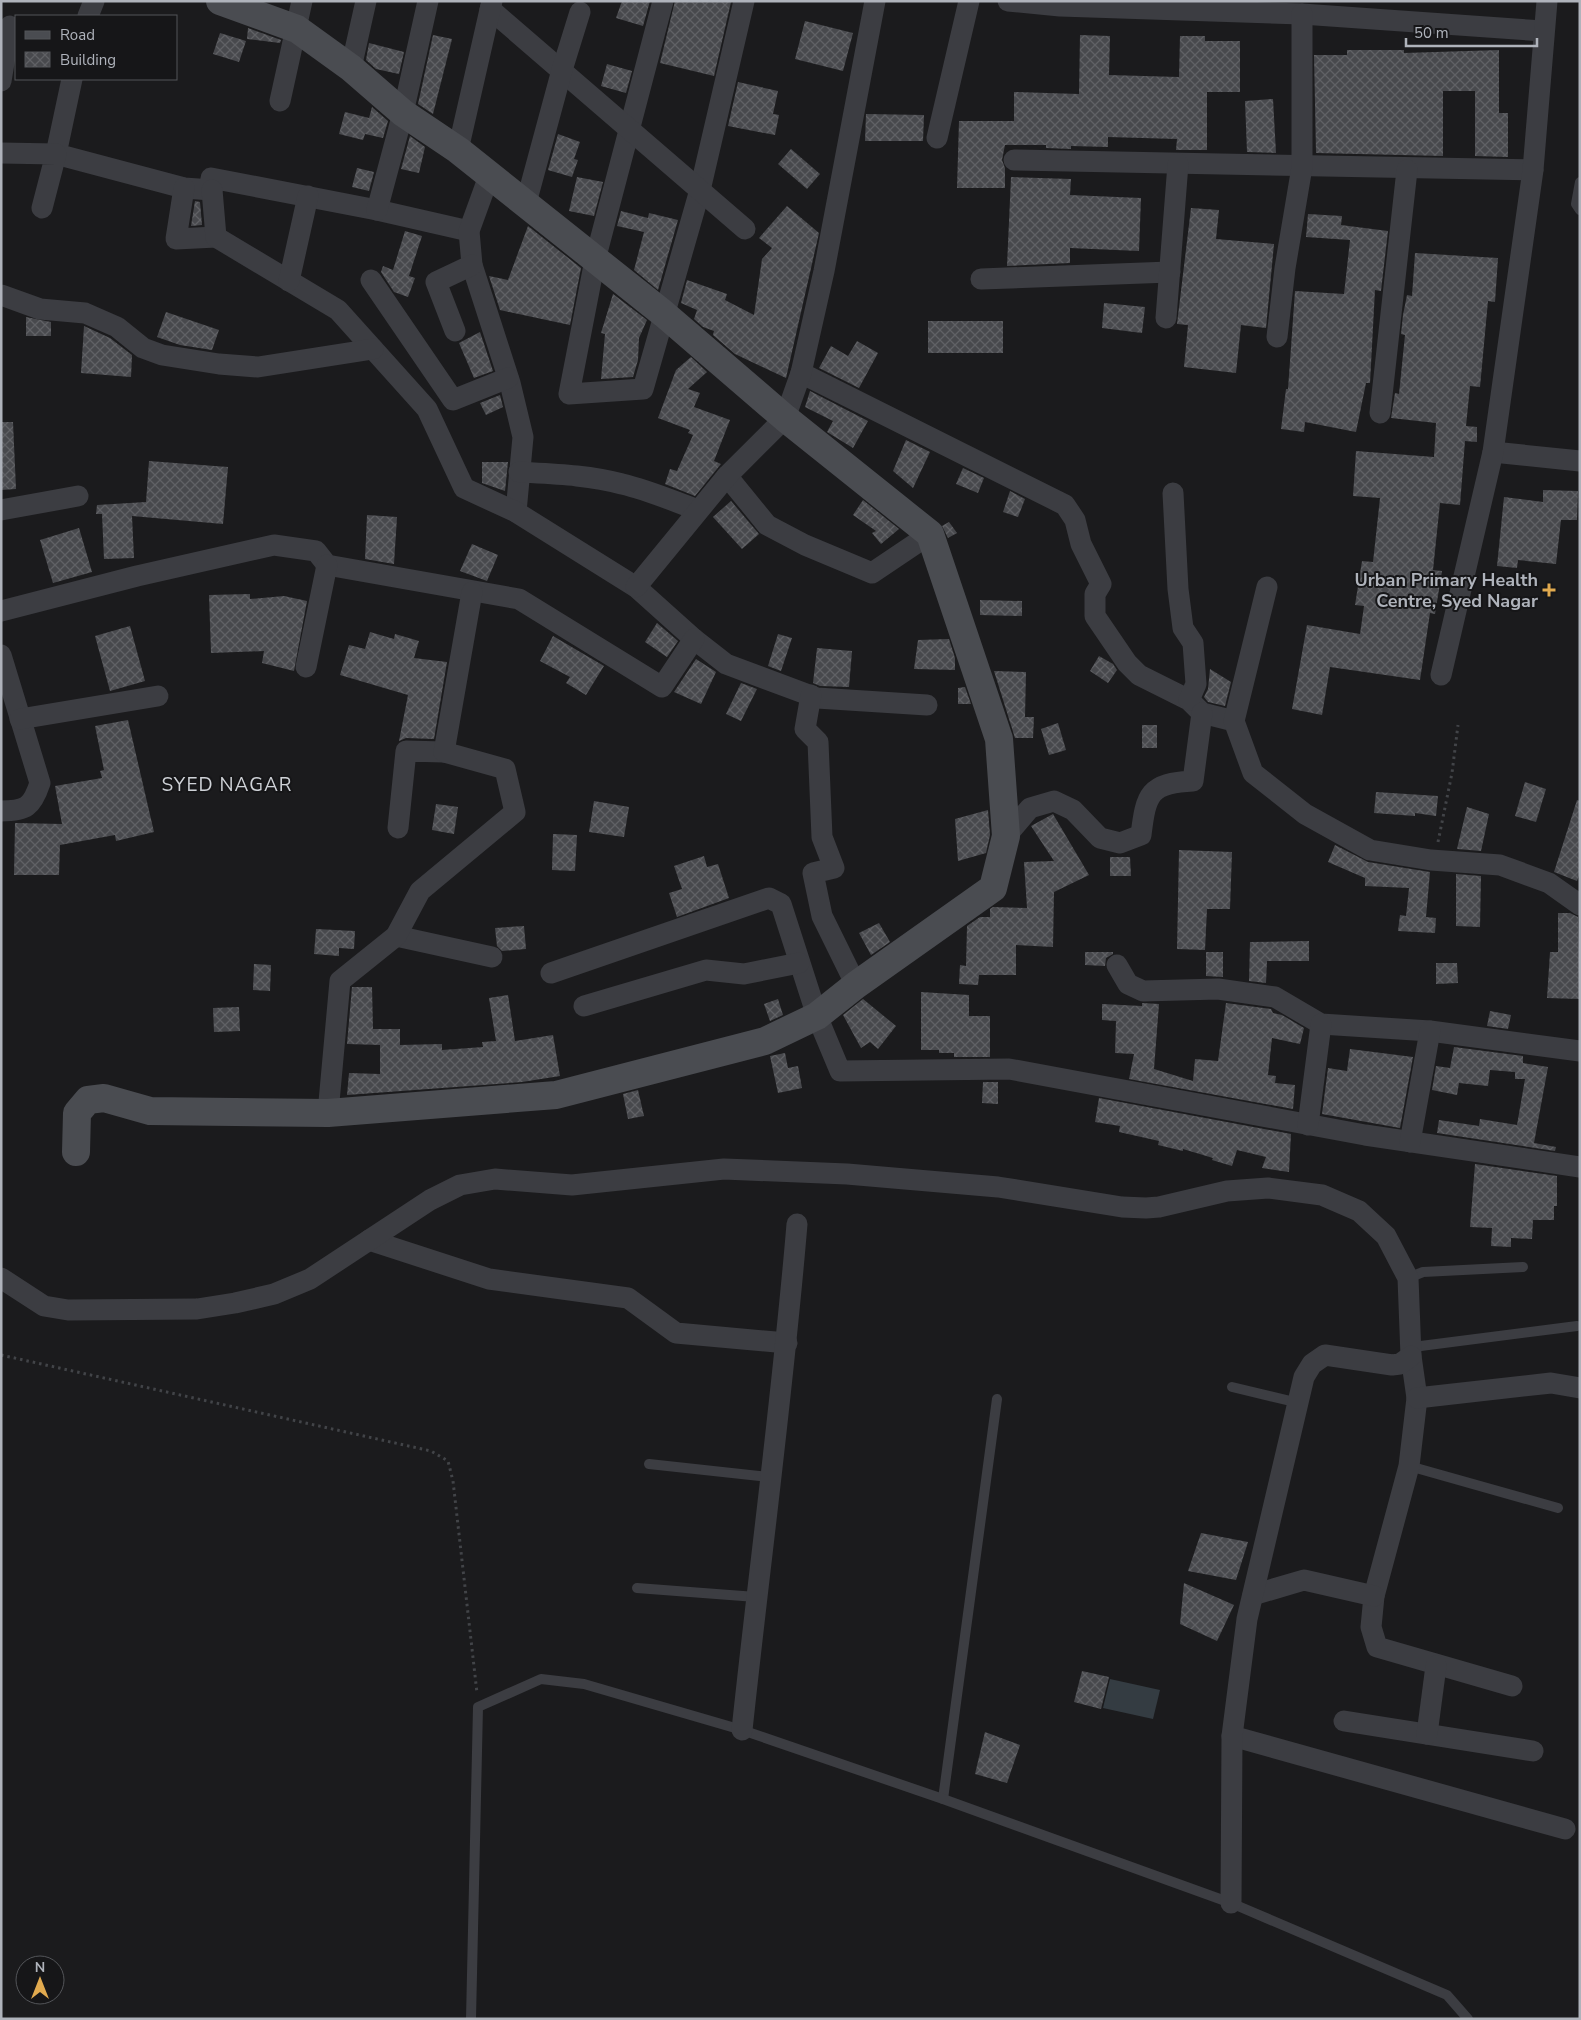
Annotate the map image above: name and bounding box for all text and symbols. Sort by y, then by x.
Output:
legend [15,15,178,80]
scale bar [1406,15,1537,47]
text: 50 m [1414,23,1449,43]
text: Road [60,25,95,45]
text: Building [60,50,116,70]
place label: Urban Primary Health Centre, Syed Nagar [1354,568,1538,613]
marker: Urban Primary Health Centre, Syed Nagar [1542,583,1556,597]
district label: SYED NAGAR [161,772,293,798]
north arrow [15,1955,65,2005]
text: N [35,1958,45,1977]

